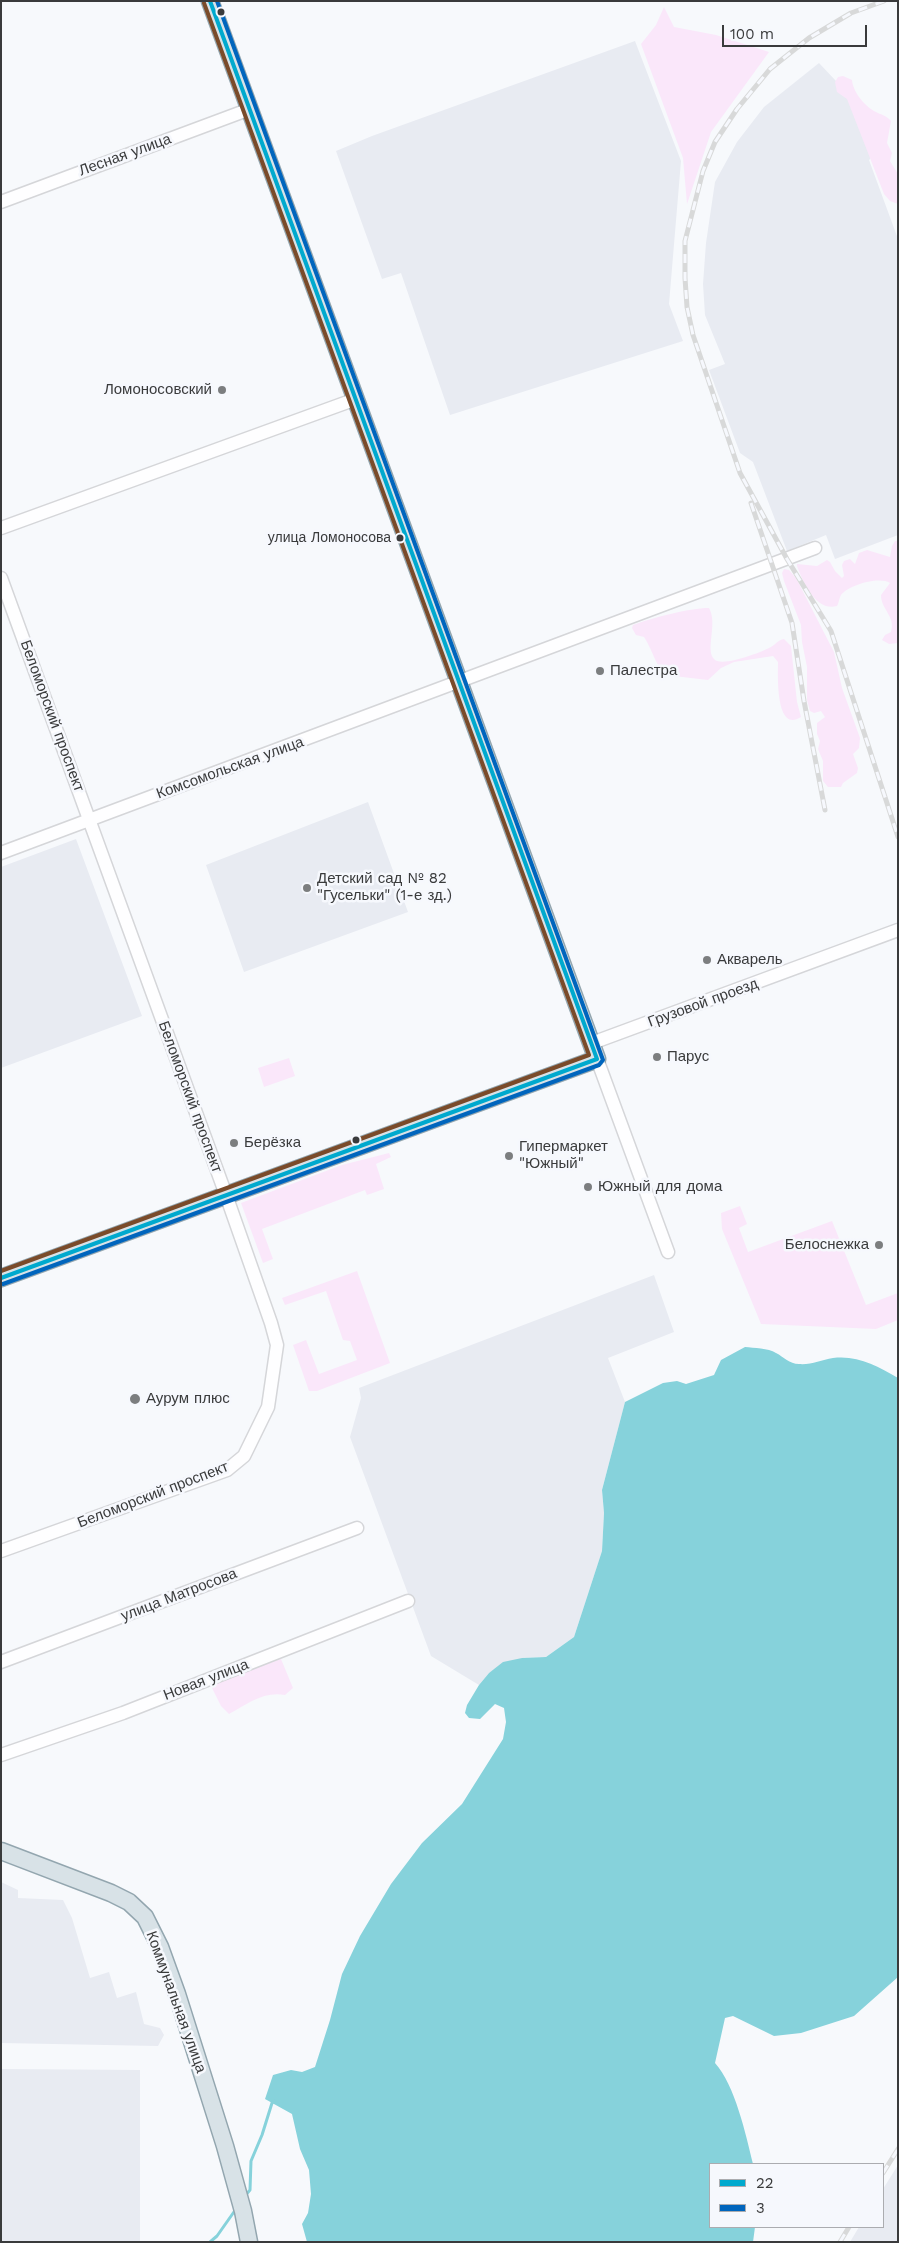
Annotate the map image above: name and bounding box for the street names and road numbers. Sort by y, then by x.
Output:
street label: Лесная улица [76,130,174,180]
street label: Беломорский проспект [16,638,88,794]
street label: Комсомольская улица [154,733,306,803]
street label: Грузовой проезд [646,975,760,1031]
street label: Беломорский проспект [154,1019,226,1175]
street label: Беломорский проспект [75,1458,231,1532]
street label: улица Матросова [118,1565,240,1625]
street label: Новая улица [161,1656,251,1704]
street label: Коммунальная улица [142,1929,210,2075]

